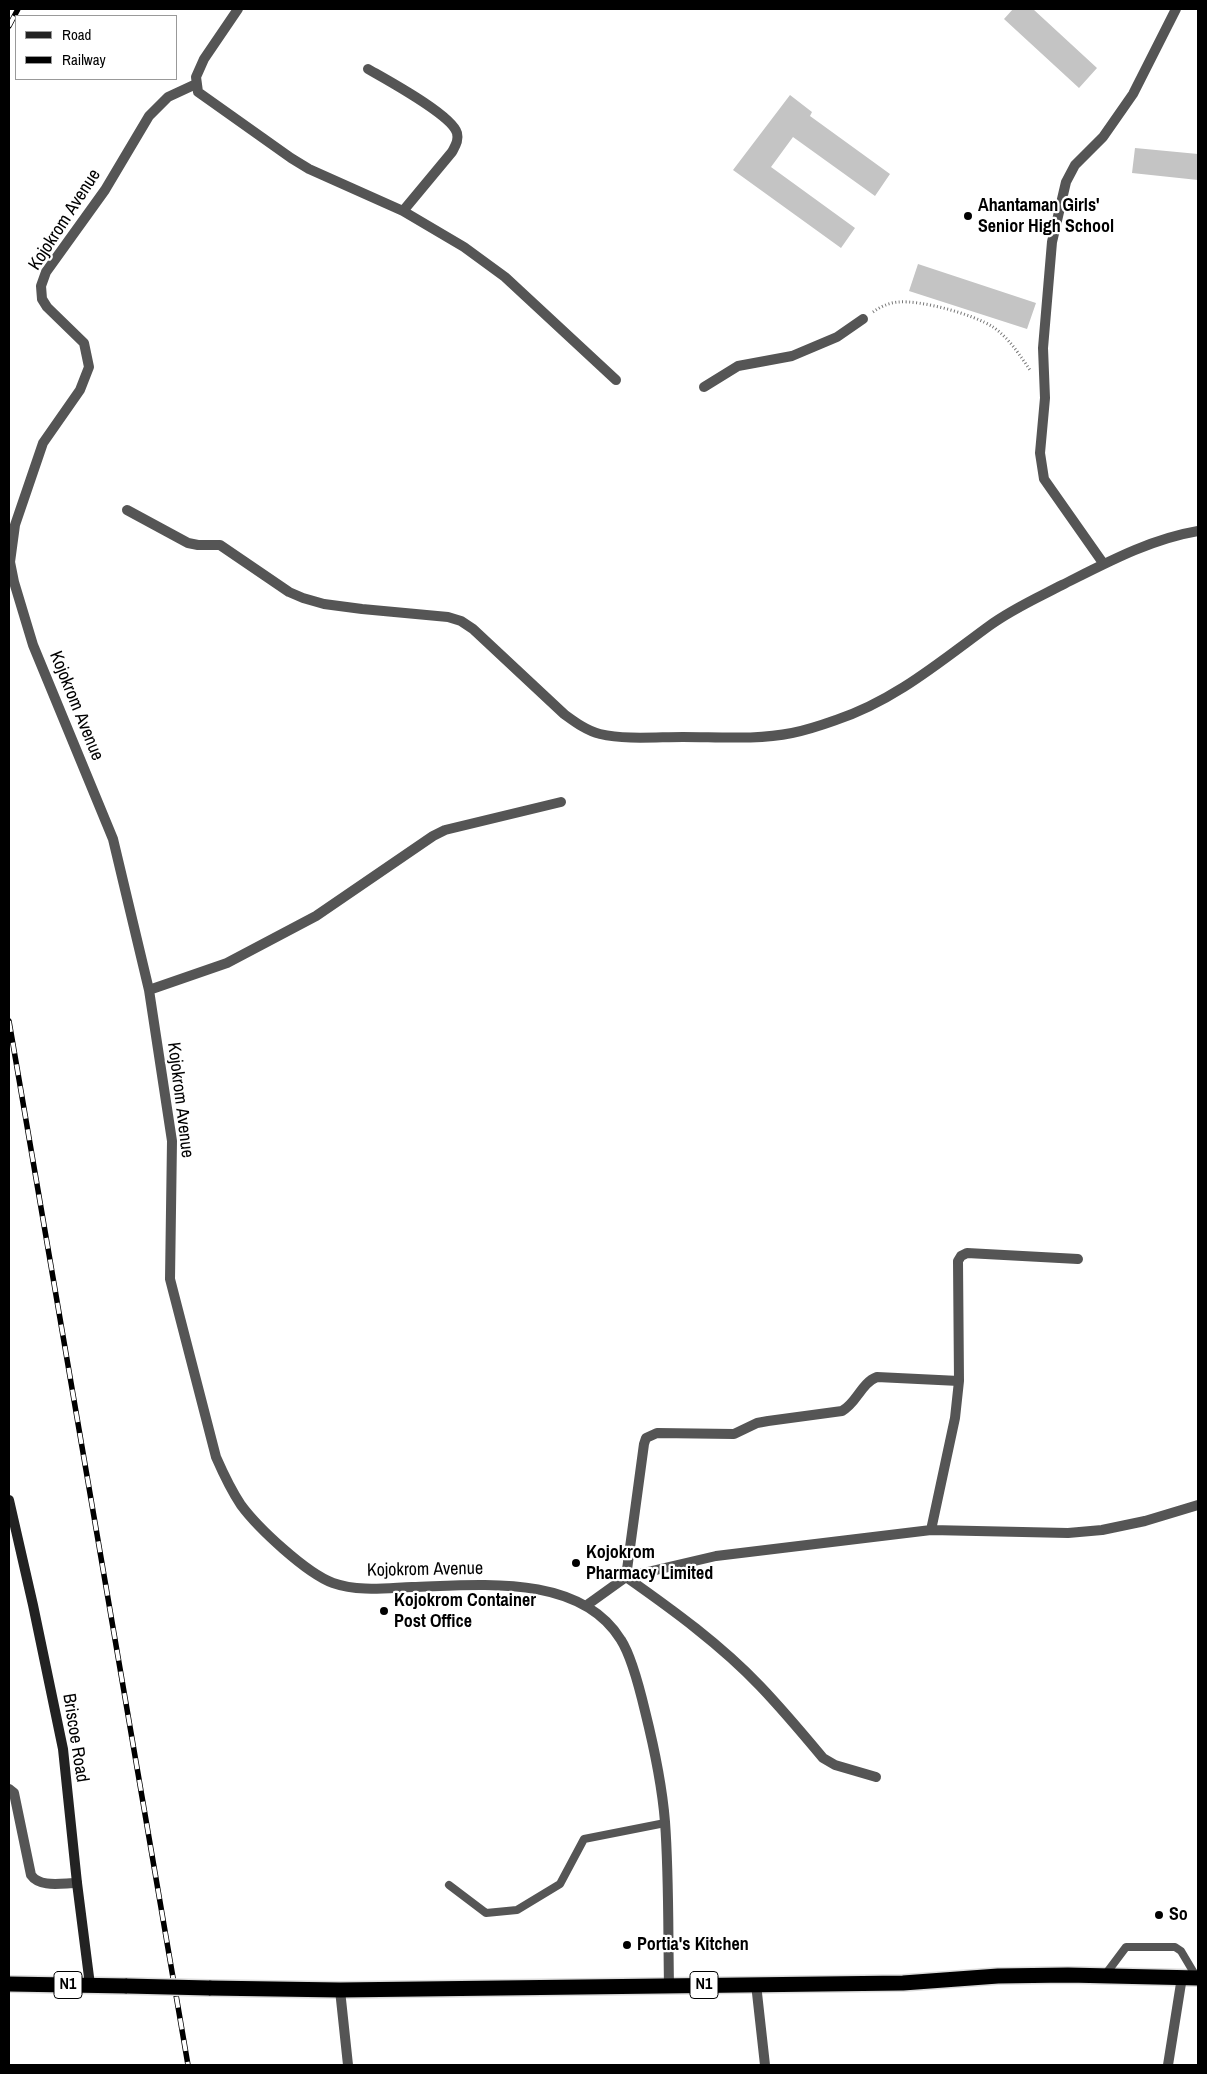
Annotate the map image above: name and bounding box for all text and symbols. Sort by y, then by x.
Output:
legend [15,15,178,80]
text: Road [62,24,91,45]
text: Railway [62,49,106,70]
street label: Kojokrom Avenue [24,165,106,275]
place label: Ahantaman Girls' Senior High School [978,195,1114,238]
marker: Ahantaman Girls' Senior High School [962,210,974,222]
street label: Kojokrom Avenue [44,648,108,764]
street label: Kojokrom Avenue [162,1041,198,1159]
place label: Kojokrom Pharmacy Limited [586,1542,713,1585]
marker: Kojokrom Pharmacy Limited [570,1557,582,1569]
street label: Kojokrom Avenue [367,1558,483,1582]
place label: Kojokrom Container Post Office [394,1590,536,1632]
marker: Kojokrom Container Post Office [378,1605,390,1617]
street label: Briscoe Road [57,1692,93,1784]
place label: So [1169,1904,1188,1926]
marker: So [1153,1909,1165,1921]
place label: Portia's Kitchen [637,1934,749,1956]
marker: Portia's Kitchen [621,1939,633,1951]
road number: N1 [54,1972,82,1998]
road number: N1 [690,1972,718,1998]

